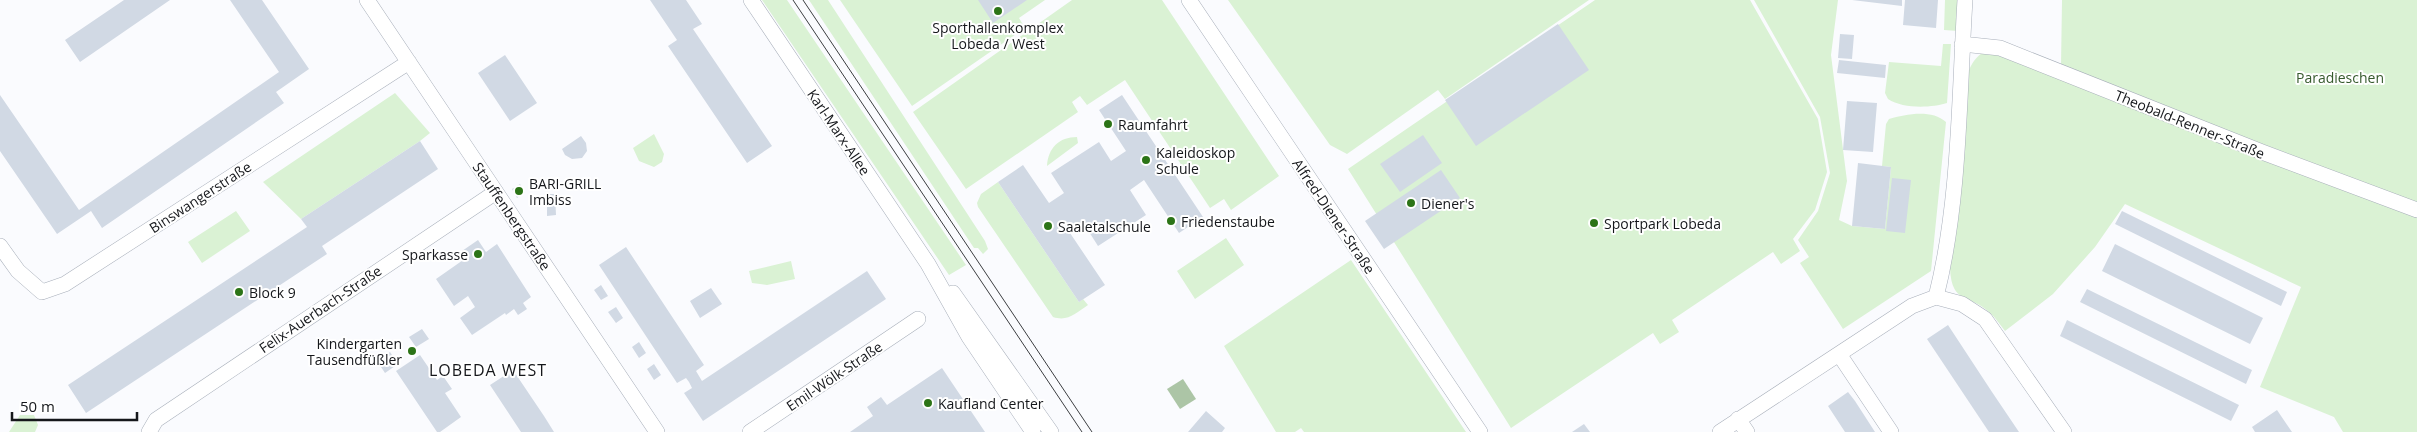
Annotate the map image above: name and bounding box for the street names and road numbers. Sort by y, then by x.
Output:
street label: Karl-Marx-Allee [803,85,875,179]
street label: Theobald-Renner-Straße [2112,85,2268,163]
street label: Alfred-Diener-Straße [1288,155,1380,277]
street label: Binswangerstraße [145,157,255,237]
street label: Stauffenbergstraße [469,158,555,274]
street label: Felix-Auerbach-Straße [255,261,385,357]
street label: Emil-Wölk-Straße [782,337,886,415]

